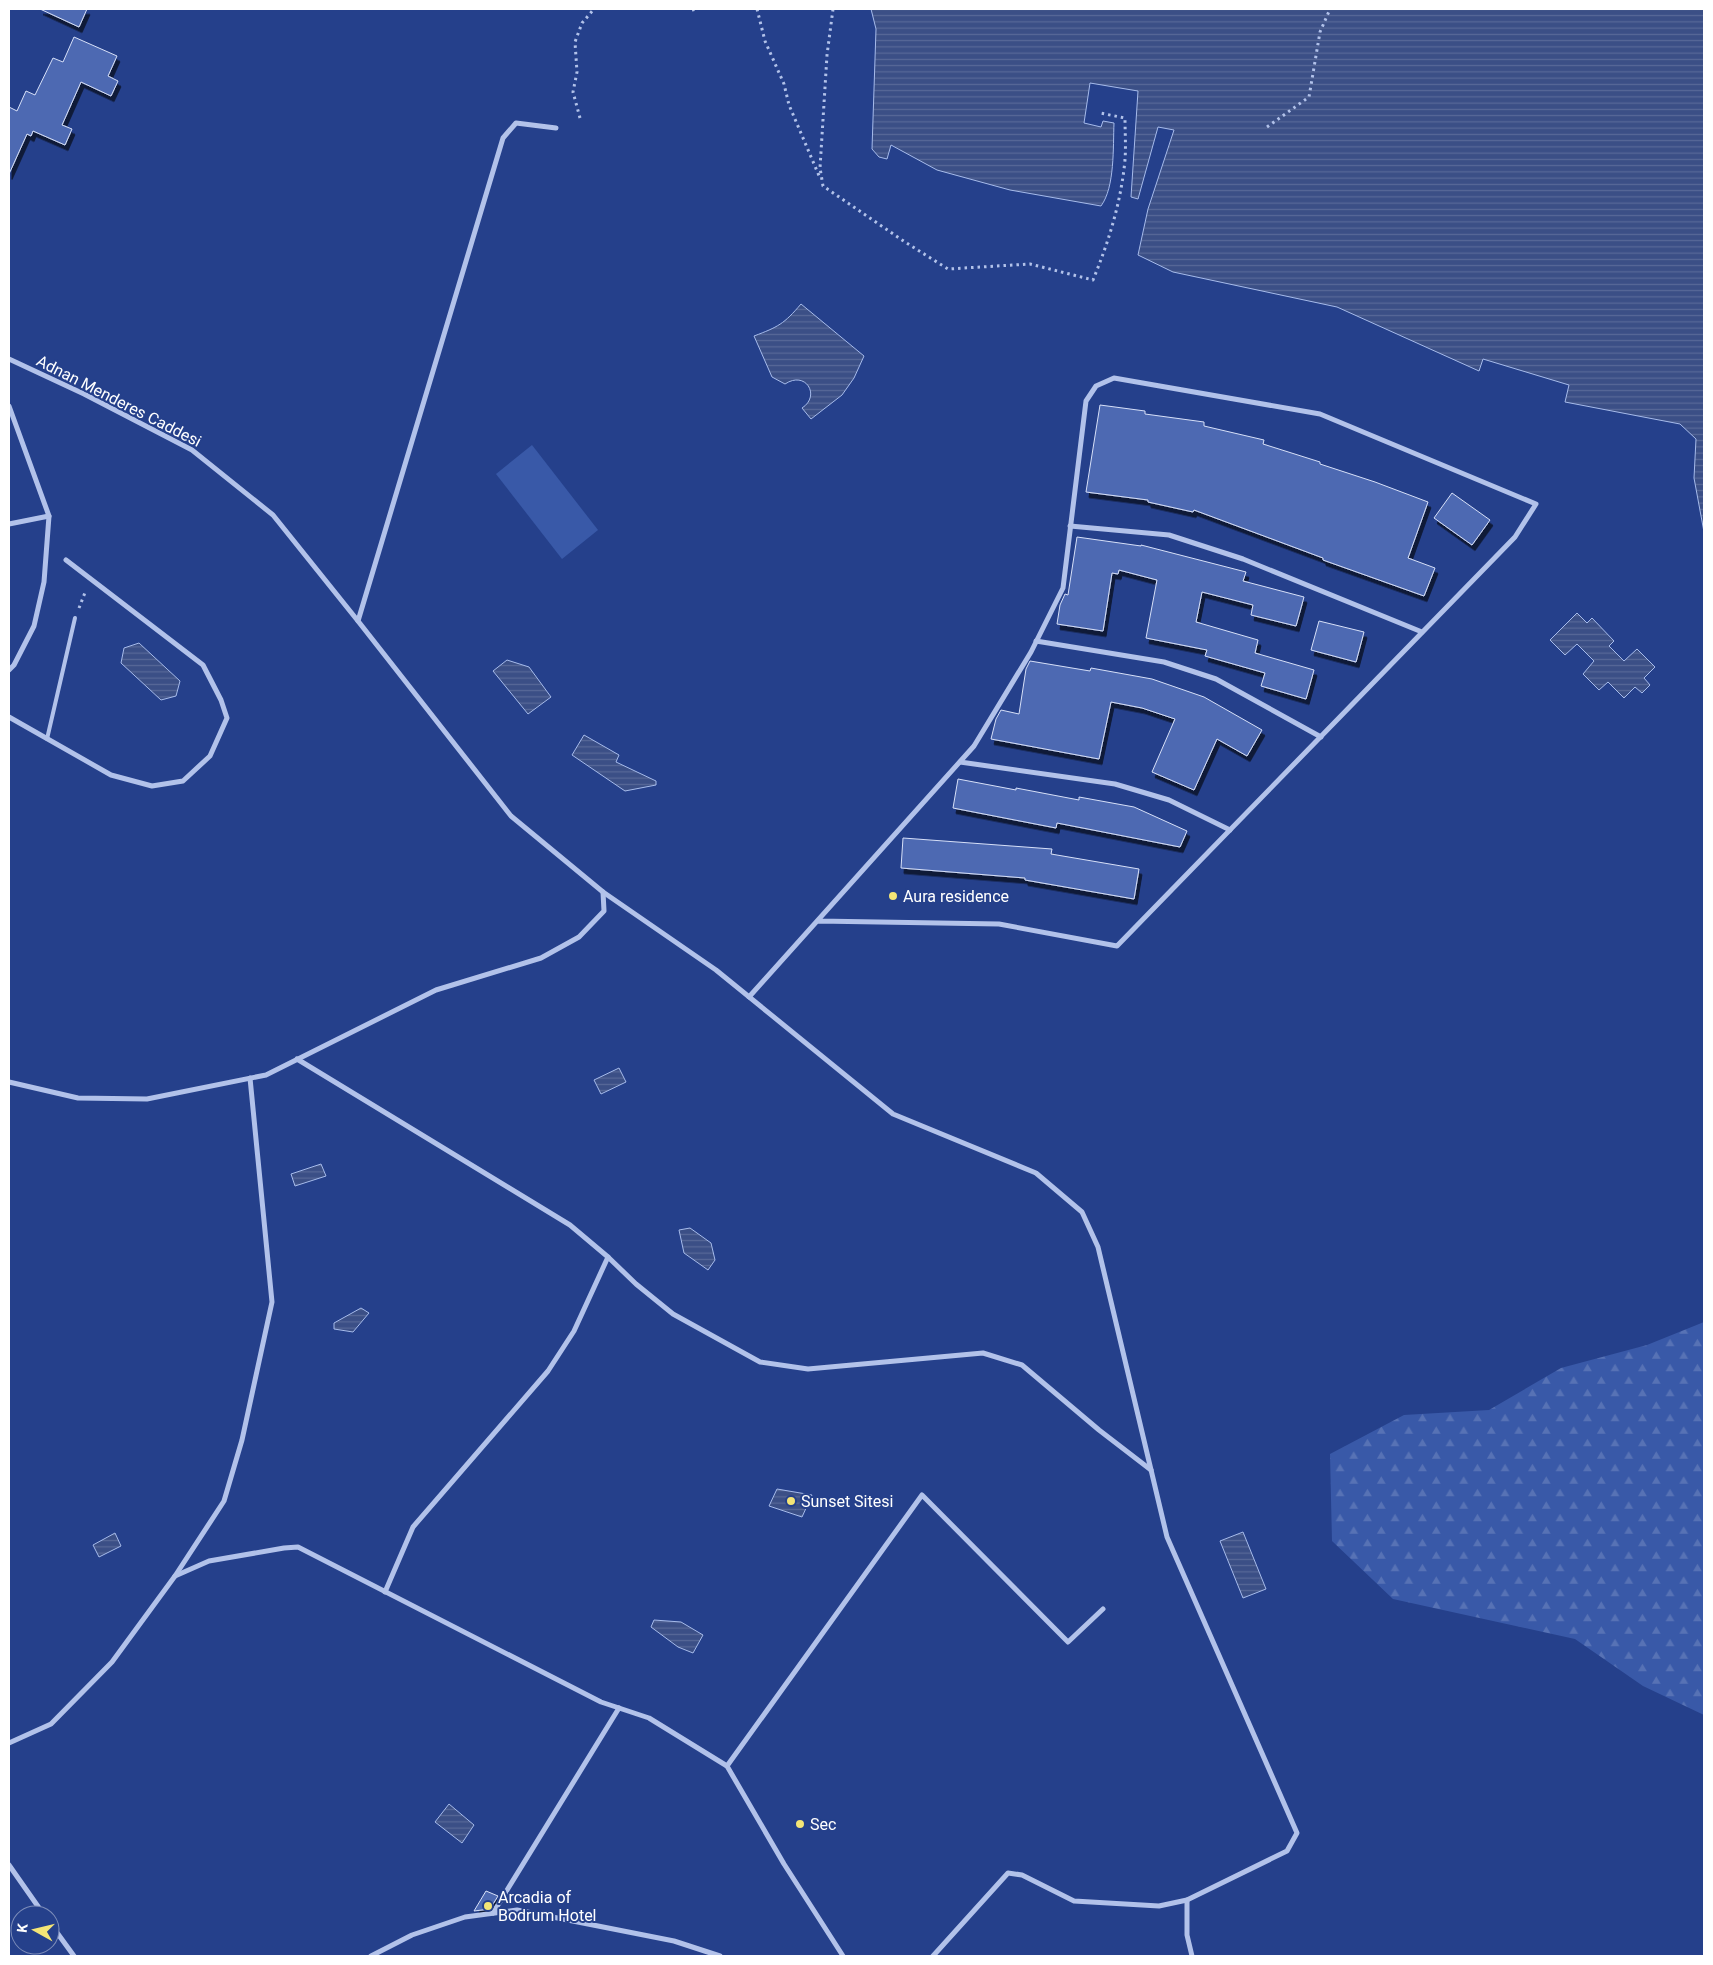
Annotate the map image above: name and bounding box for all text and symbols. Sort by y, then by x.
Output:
street label: Adnan Menderes Caddesi [33,351,205,451]
place label: Aura residence [903,887,1009,906]
marker: Aura residence [887,890,899,902]
place label: Sunset Sitesi [801,1492,893,1511]
marker: Sunset Sitesi [785,1495,797,1507]
place label: Sec [810,1815,836,1834]
marker: Sec [794,1818,806,1830]
place label: Arcadia of Bodrum Hotel [498,1888,597,1925]
marker: Arcadia of Bodrum Hotel [482,1900,494,1912]
north arrow [10,1905,60,1955]
text: K [14,1923,31,1934]

